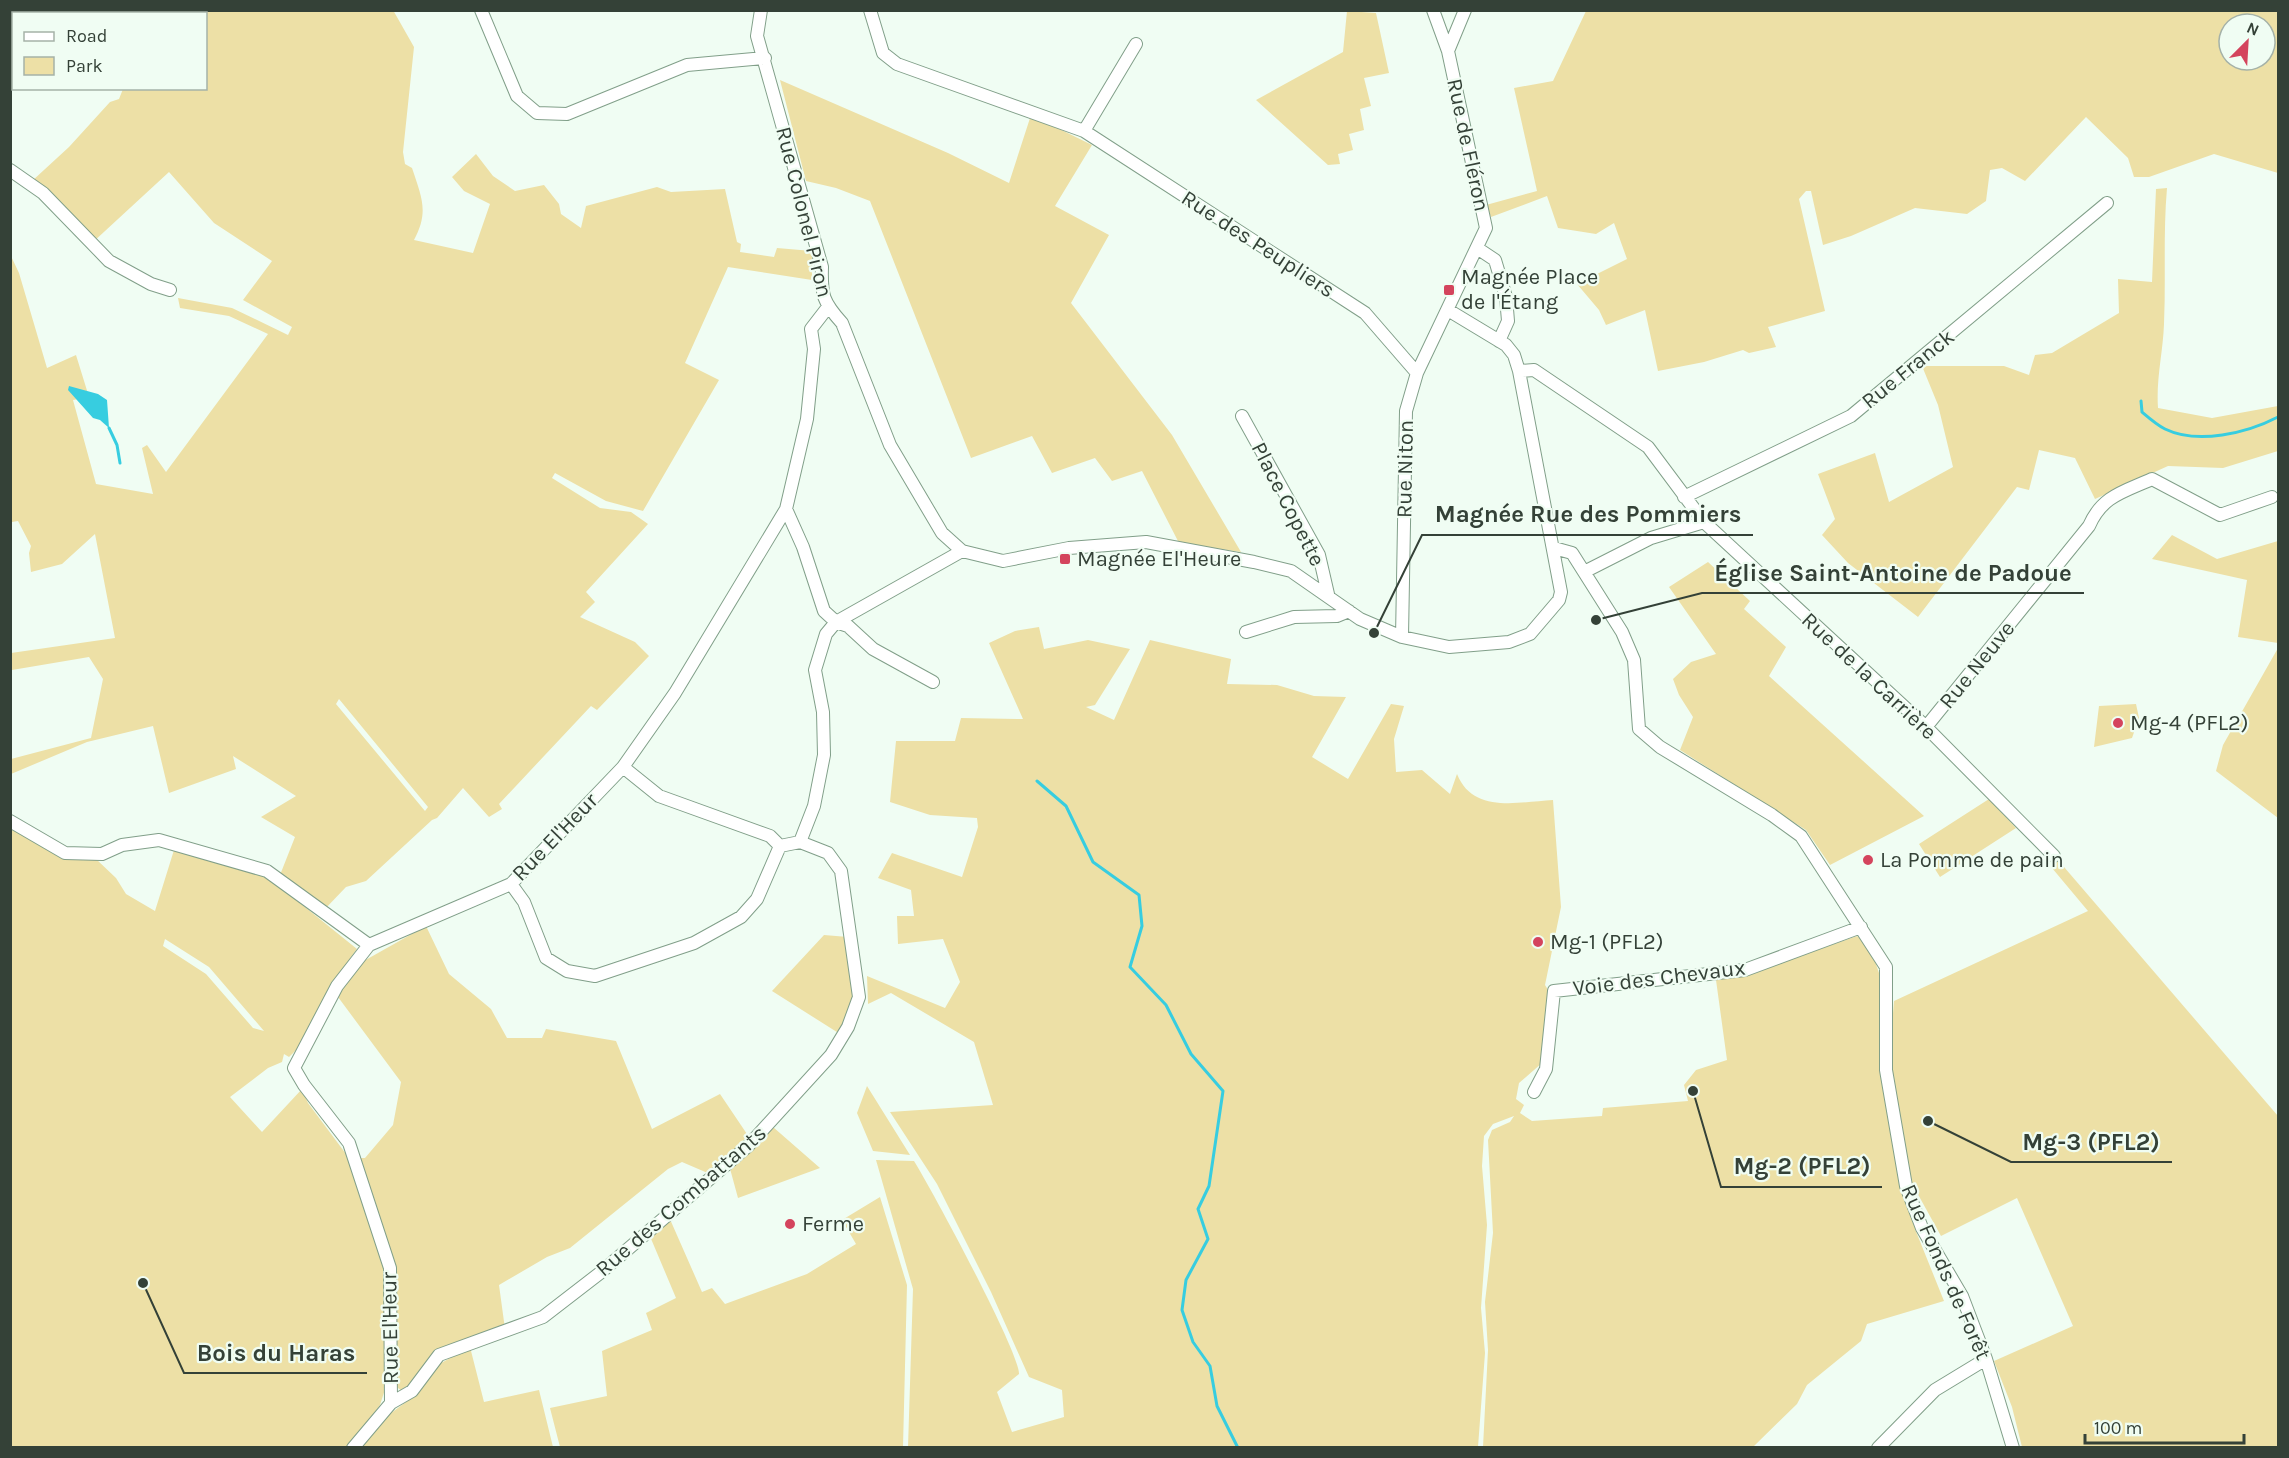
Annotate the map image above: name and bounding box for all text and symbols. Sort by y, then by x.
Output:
legend [12,12,207,90]
north arrow [2217,12,2277,72]
text: N [2244,18,2262,40]
text: Road [66,25,107,47]
text: Park [66,55,103,77]
street label: Rue de Fléron [1441,76,1495,214]
street label: Rue Colonel Piron [770,124,838,300]
street label: Rue des Peupliers [1176,185,1340,303]
place label: Magnée Place de l'Étang [1461,264,1598,315]
marker: Magnée Place de l'Étang [1442,283,1456,297]
street label: Rue Franck [1856,324,1960,414]
street label: Rue Niton [1391,420,1419,518]
street label: Place Copette [1246,438,1330,570]
callout: Magnée Rue des Pommiers [1422,493,1753,535]
text: Magnée Rue des Pommiers [1435,500,1741,528]
place label: Magnée El'Heure [1077,546,1241,572]
callout: Église Saint-Antoine de Padoue [1702,551,2084,593]
marker: Magnée El'Heure [1058,552,1072,566]
text: Église Saint-Antoine de Padoue [1714,557,2072,587]
street label: Rue de la Carrière [1796,607,1942,745]
street label: Rue Neuve [1934,616,2020,714]
place label: Mg-4 (PFL2) [2130,710,2249,736]
marker: Mg-4 (PFL2) [2111,716,2125,730]
street label: Rue El'Heur [507,788,603,886]
place label: La Pomme de pain [1880,847,2064,873]
marker: La Pomme de pain [1861,853,1875,867]
place label: Mg-1 (PFL2) [1550,929,1664,955]
marker: Mg-1 (PFL2) [1531,935,1545,949]
street label: Voie des Chevaux [1571,955,1747,1001]
street label: Rue des Combattants [590,1120,772,1282]
callout: Mg-3 (PFL2) [2011,1120,2172,1162]
text: Mg-3 (PFL2) [2022,1128,2160,1156]
callout: Mg-2 (PFL2) [1721,1145,1882,1187]
text: Mg-2 (PFL2) [1733,1152,1871,1180]
street label: Rue Fonds de Forêt [1896,1180,1996,1364]
place label: Ferme [802,1211,864,1237]
marker: Ferme [783,1217,797,1231]
street label: Rue El'Heur [376,1272,404,1384]
callout: Bois du Haras [184,1331,367,1373]
text: Bois du Haras [197,1339,355,1367]
scale bar [2085,1407,2244,1445]
text: 100 m [2094,1417,2142,1439]

